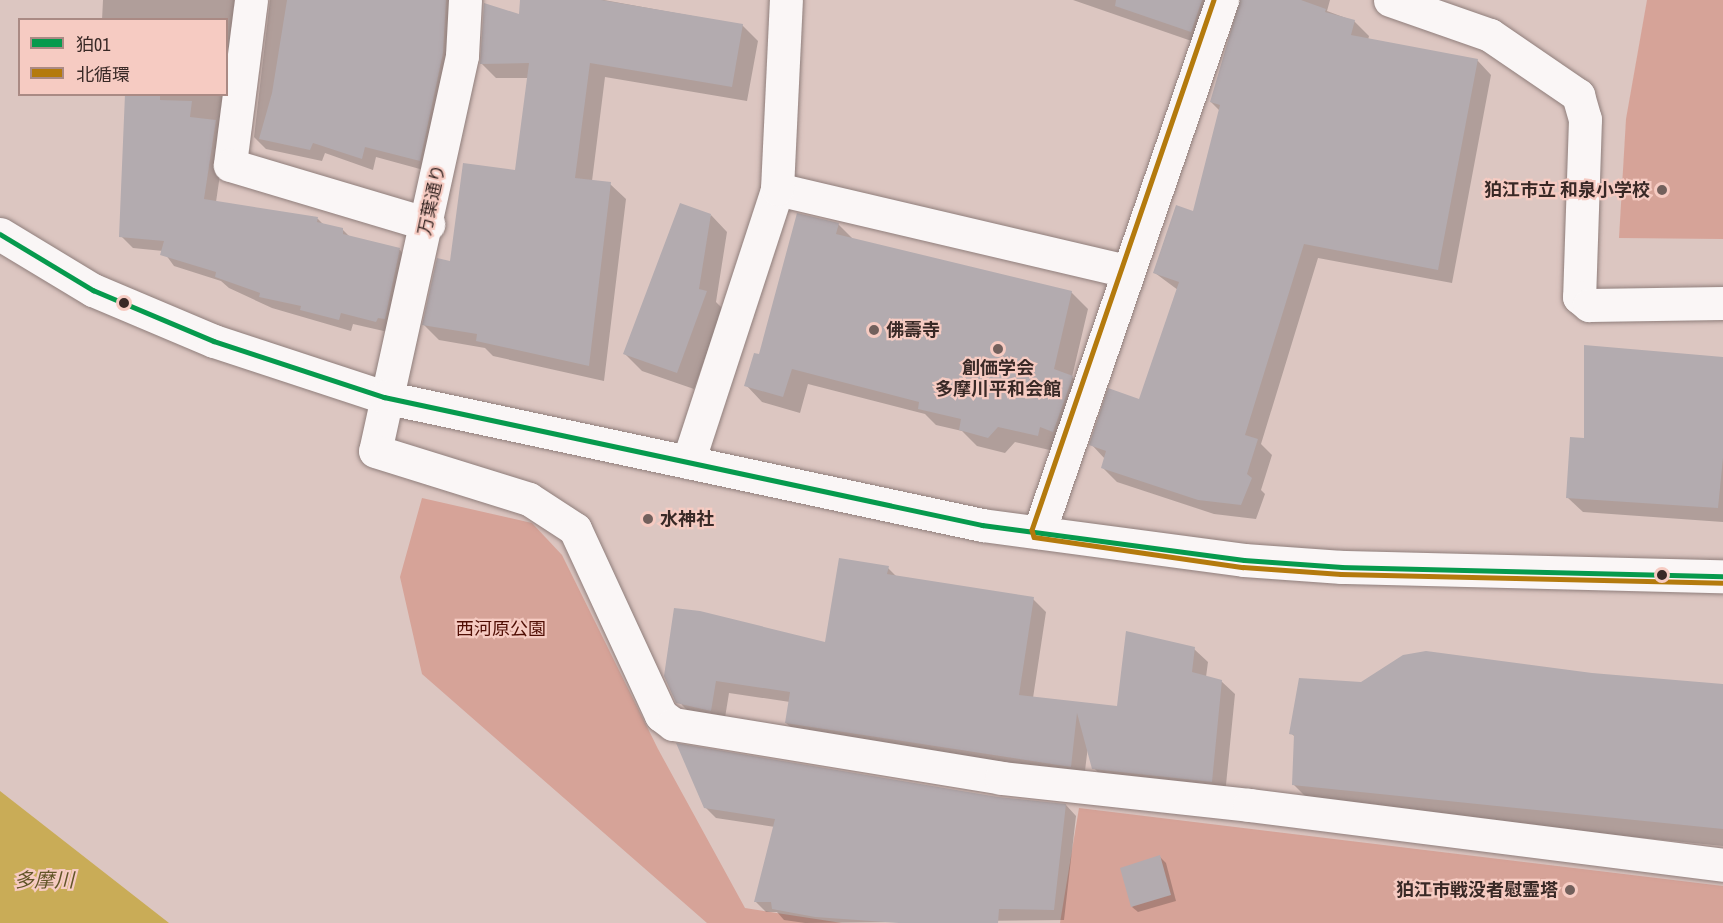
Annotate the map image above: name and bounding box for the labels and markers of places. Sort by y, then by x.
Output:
place label: 狛江市立 和泉小学校 [1484,179,1650,201]
marker: 狛江市立 和泉小学校 [1655,183,1669,197]
unlabelled marker [118,297,130,309]
place label: 佛壽寺 [886,319,940,341]
marker: 佛壽寺 [867,323,881,337]
marker: 創価学会 多摩川平和会館 [991,342,1005,356]
place label: 創価学会 多摩川平和会館 [935,358,1061,400]
place label: 水神社 [660,508,714,530]
marker: 水神社 [641,512,655,526]
unlabelled marker [1656,569,1668,581]
place label: 狛江市戦没者慰霊塔 [1396,879,1558,901]
marker: 狛江市戦没者慰霊塔 [1563,883,1577,897]

